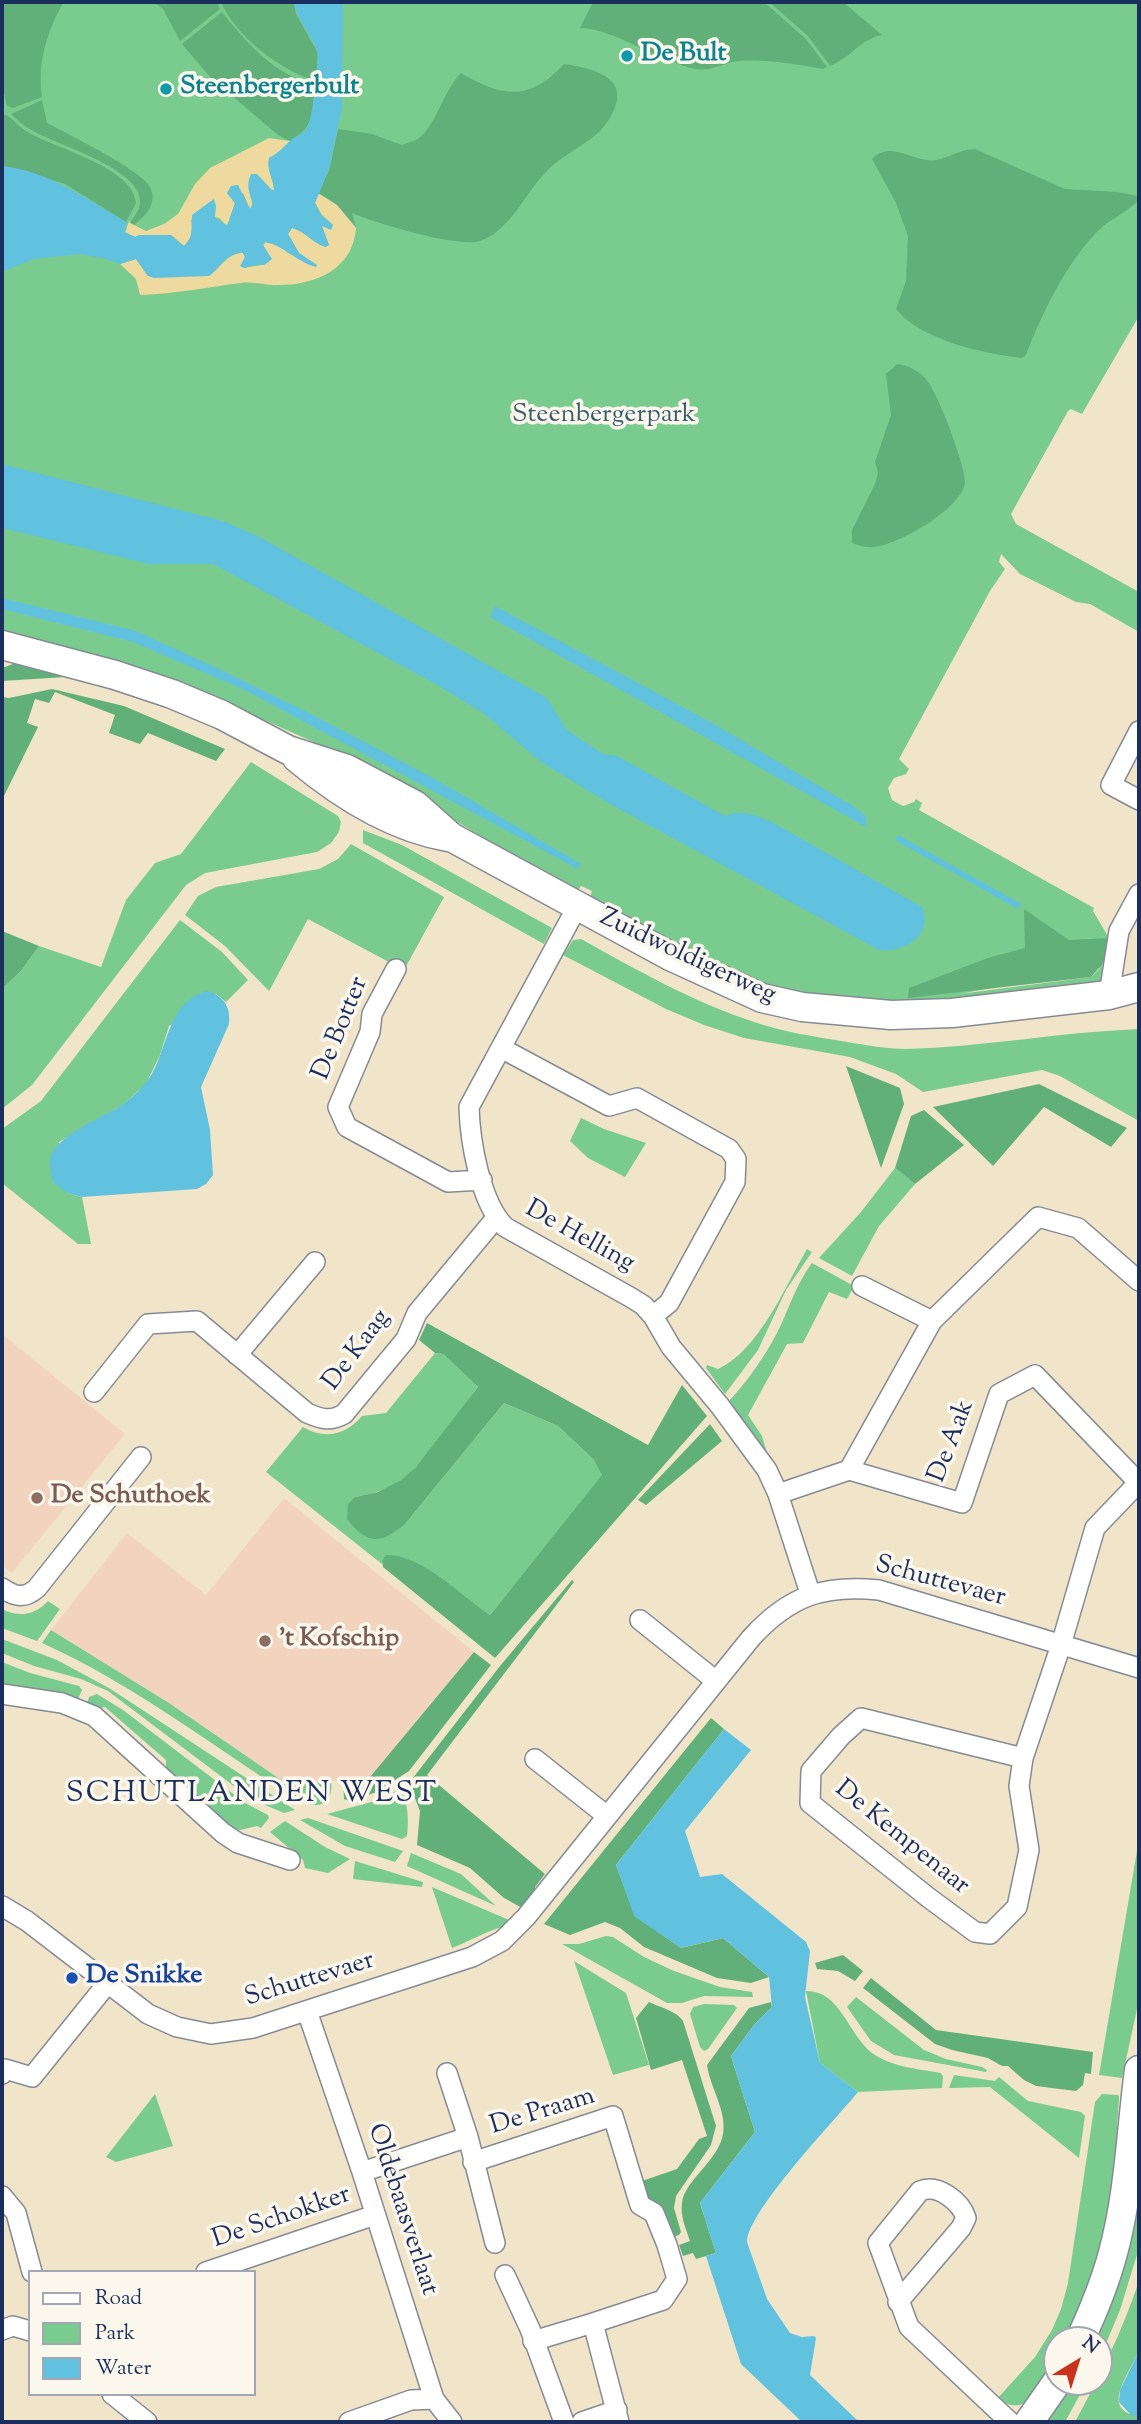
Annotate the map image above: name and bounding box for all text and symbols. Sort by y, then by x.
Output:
place label: De Bult [641,40,726,72]
marker: De Bult [619,48,635,64]
place label: Steenbergerbult [180,73,359,105]
marker: Steenbergerbult [158,81,174,97]
park label: Steenbergerpark [512,401,696,433]
street label: Zuidwoldigerweg [594,904,780,1012]
street label: De Botter [307,973,377,1085]
street label: De Helling [519,1195,639,1281]
street label: De Kaag [317,1304,399,1398]
street label: De Aak [923,1396,983,1488]
place label: De Schuthoek [51,1482,211,1514]
marker: De Schuthoek [29,1490,45,1506]
street label: Schuttevaer [871,1551,1009,1615]
place label: 't Kofschip [279,1625,399,1657]
marker: 't Kofschip [257,1633,273,1649]
street label: De Kempenaar [827,1775,975,1903]
district label: SCHUTLANDEN WEST [68,1778,436,1814]
street label: Schuttevaer [242,1947,378,2015]
place label: De Snikke [86,1962,202,1994]
marker: De Snikke [64,1970,80,1986]
street label: De Praam [487,2082,599,2144]
street label: Oldebaasverlaat [359,2120,443,2300]
street label: De Schokker [209,2181,355,2257]
legend [28,2270,256,2396]
text: Road [95,2284,142,2314]
text: Park [95,2319,135,2349]
north arrow [1043,2326,1113,2396]
text: N [1076,2330,1104,2361]
text: Water [95,2354,151,2384]

